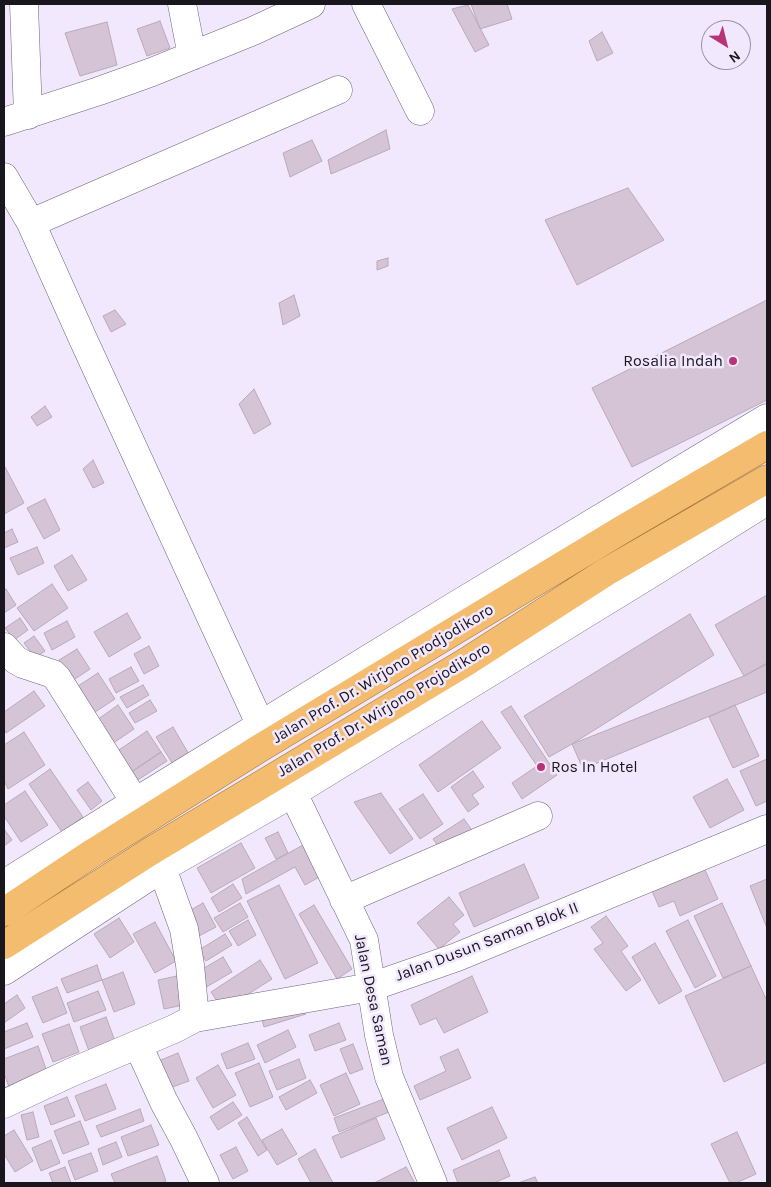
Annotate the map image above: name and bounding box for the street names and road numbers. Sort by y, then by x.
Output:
street label: Jalan Prof. Dr. Wirjono Prodjodikoro [269,600,497,748]
street label: Jalan Prof. Dr. Wirjono Projodikoro [274,639,494,781]
street label: Jalan Dusun Saman Blok II [393,898,581,986]
street label: Jalan Desa Saman [350,933,396,1067]

